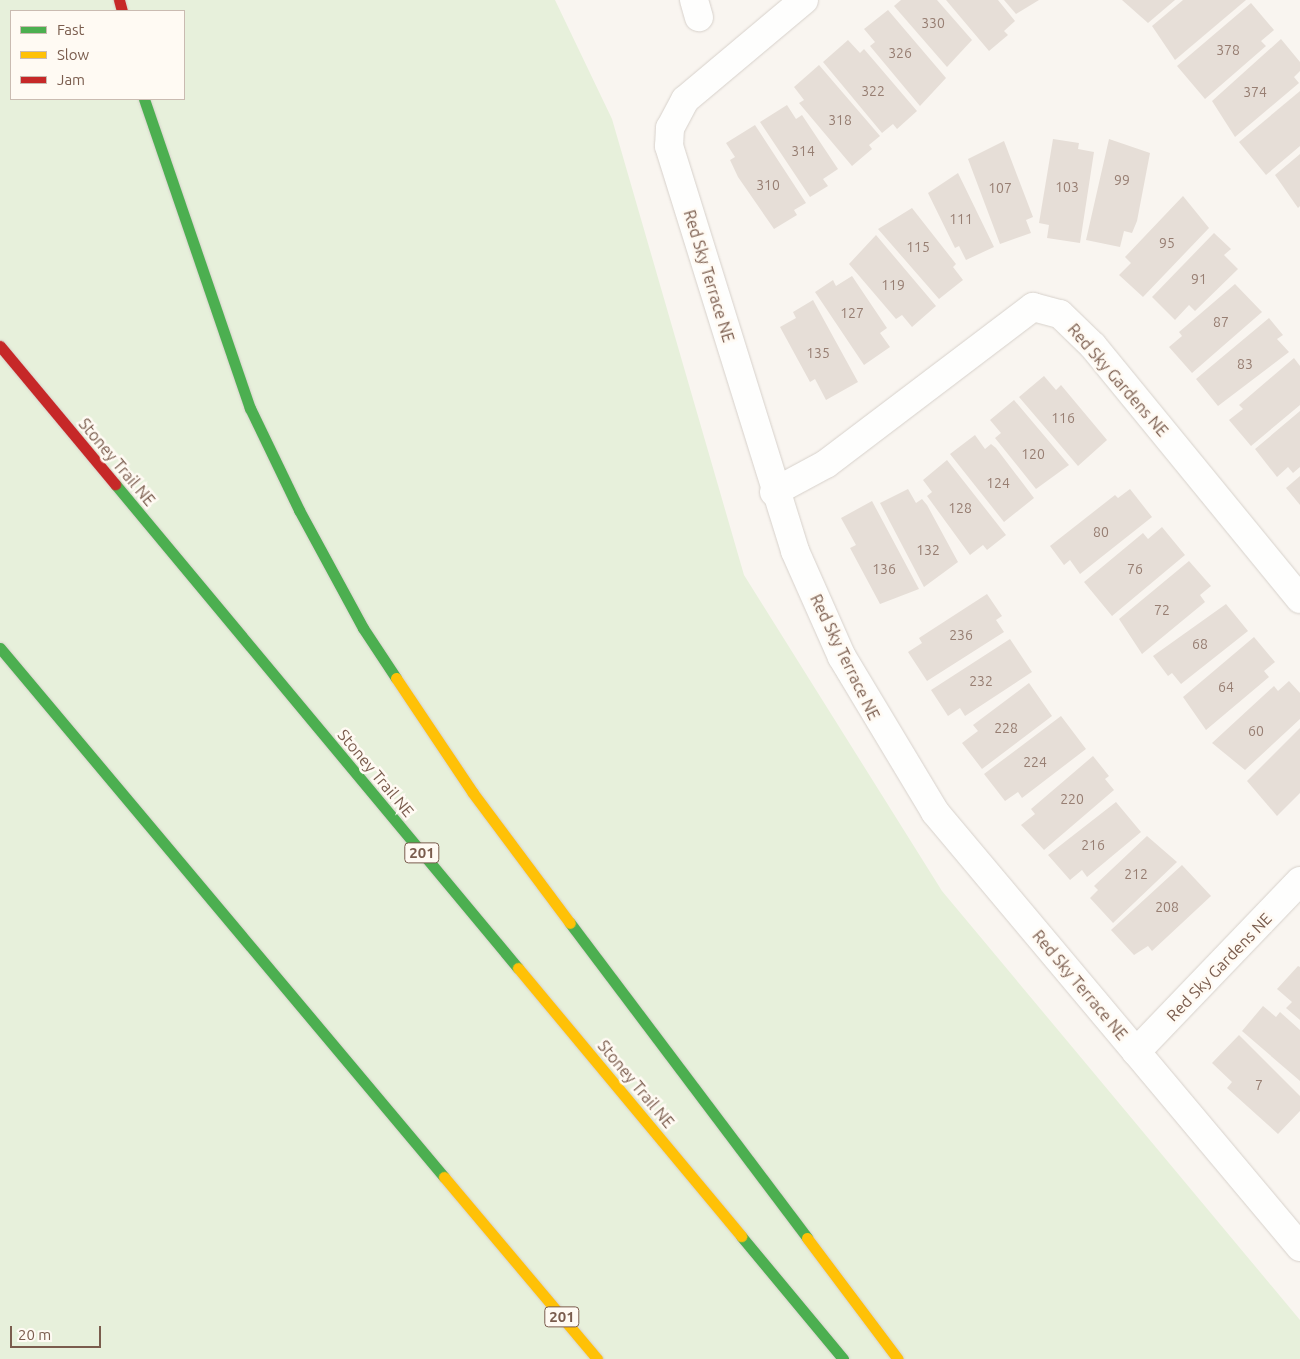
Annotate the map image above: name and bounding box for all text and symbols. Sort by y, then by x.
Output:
legend [10,10,185,100]
house number: 330 [921,15,945,31]
text: Fast [57,21,84,38]
house number: 378 [1216,42,1240,58]
house number: 326 [888,45,912,61]
text: Slow [57,46,89,63]
text: Jam [57,71,85,88]
house number: 322 [861,83,885,99]
house number: 374 [1243,84,1267,100]
house number: 318 [828,112,852,128]
house number: 314 [791,143,815,159]
house number: 99 [1114,172,1130,188]
house number: 310 [756,177,780,193]
house number: 103 [1055,179,1079,195]
house number: 107 [988,180,1012,196]
street label: Red Sky Terrace NE [680,208,738,344]
house number: 111 [949,211,973,227]
house number: 95 [1159,235,1175,251]
house number: 115 [906,239,930,255]
house number: 91 [1191,271,1207,287]
house number: 119 [881,277,905,293]
house number: 127 [840,305,864,321]
house number: 87 [1213,314,1229,330]
street label: Red Sky Gardens NE [1064,320,1172,440]
house number: 135 [806,345,830,361]
house number: 83 [1237,356,1253,372]
house number: 116 [1051,410,1075,426]
street label: Stoney Trail NE [75,414,159,510]
house number: 120 [1021,446,1045,462]
house number: 124 [986,475,1010,491]
house number: 128 [948,500,972,516]
house number: 80 [1093,524,1109,540]
house number: 132 [916,542,940,558]
house number: 136 [872,561,896,577]
house number: 76 [1127,561,1143,577]
street label: Red Sky Terrace NE [806,591,884,723]
house number: 72 [1154,602,1170,618]
house number: 236 [949,627,973,643]
house number: 68 [1192,636,1208,652]
house number: 232 [969,673,993,689]
house number: 64 [1218,679,1234,695]
house number: 228 [994,720,1018,736]
house number: 60 [1248,723,1264,739]
street label: Stoney Trail NE [334,725,418,821]
house number: 224 [1023,754,1047,770]
house number: 220 [1060,791,1084,807]
house number: 216 [1081,837,1105,853]
road number: 201 [403,840,441,866]
house number: 212 [1124,866,1148,882]
house number: 208 [1155,899,1179,915]
street label: Red Sky Gardens NE [1162,909,1276,1025]
street label: Red Sky Terrace NE [1029,926,1131,1044]
street label: Stoney Trail NE [594,1036,678,1132]
house number: 7 [1255,1077,1263,1093]
road number: 201 [543,1304,581,1330]
scale bar [12,1316,104,1348]
text: 20 m [18,1326,51,1343]

